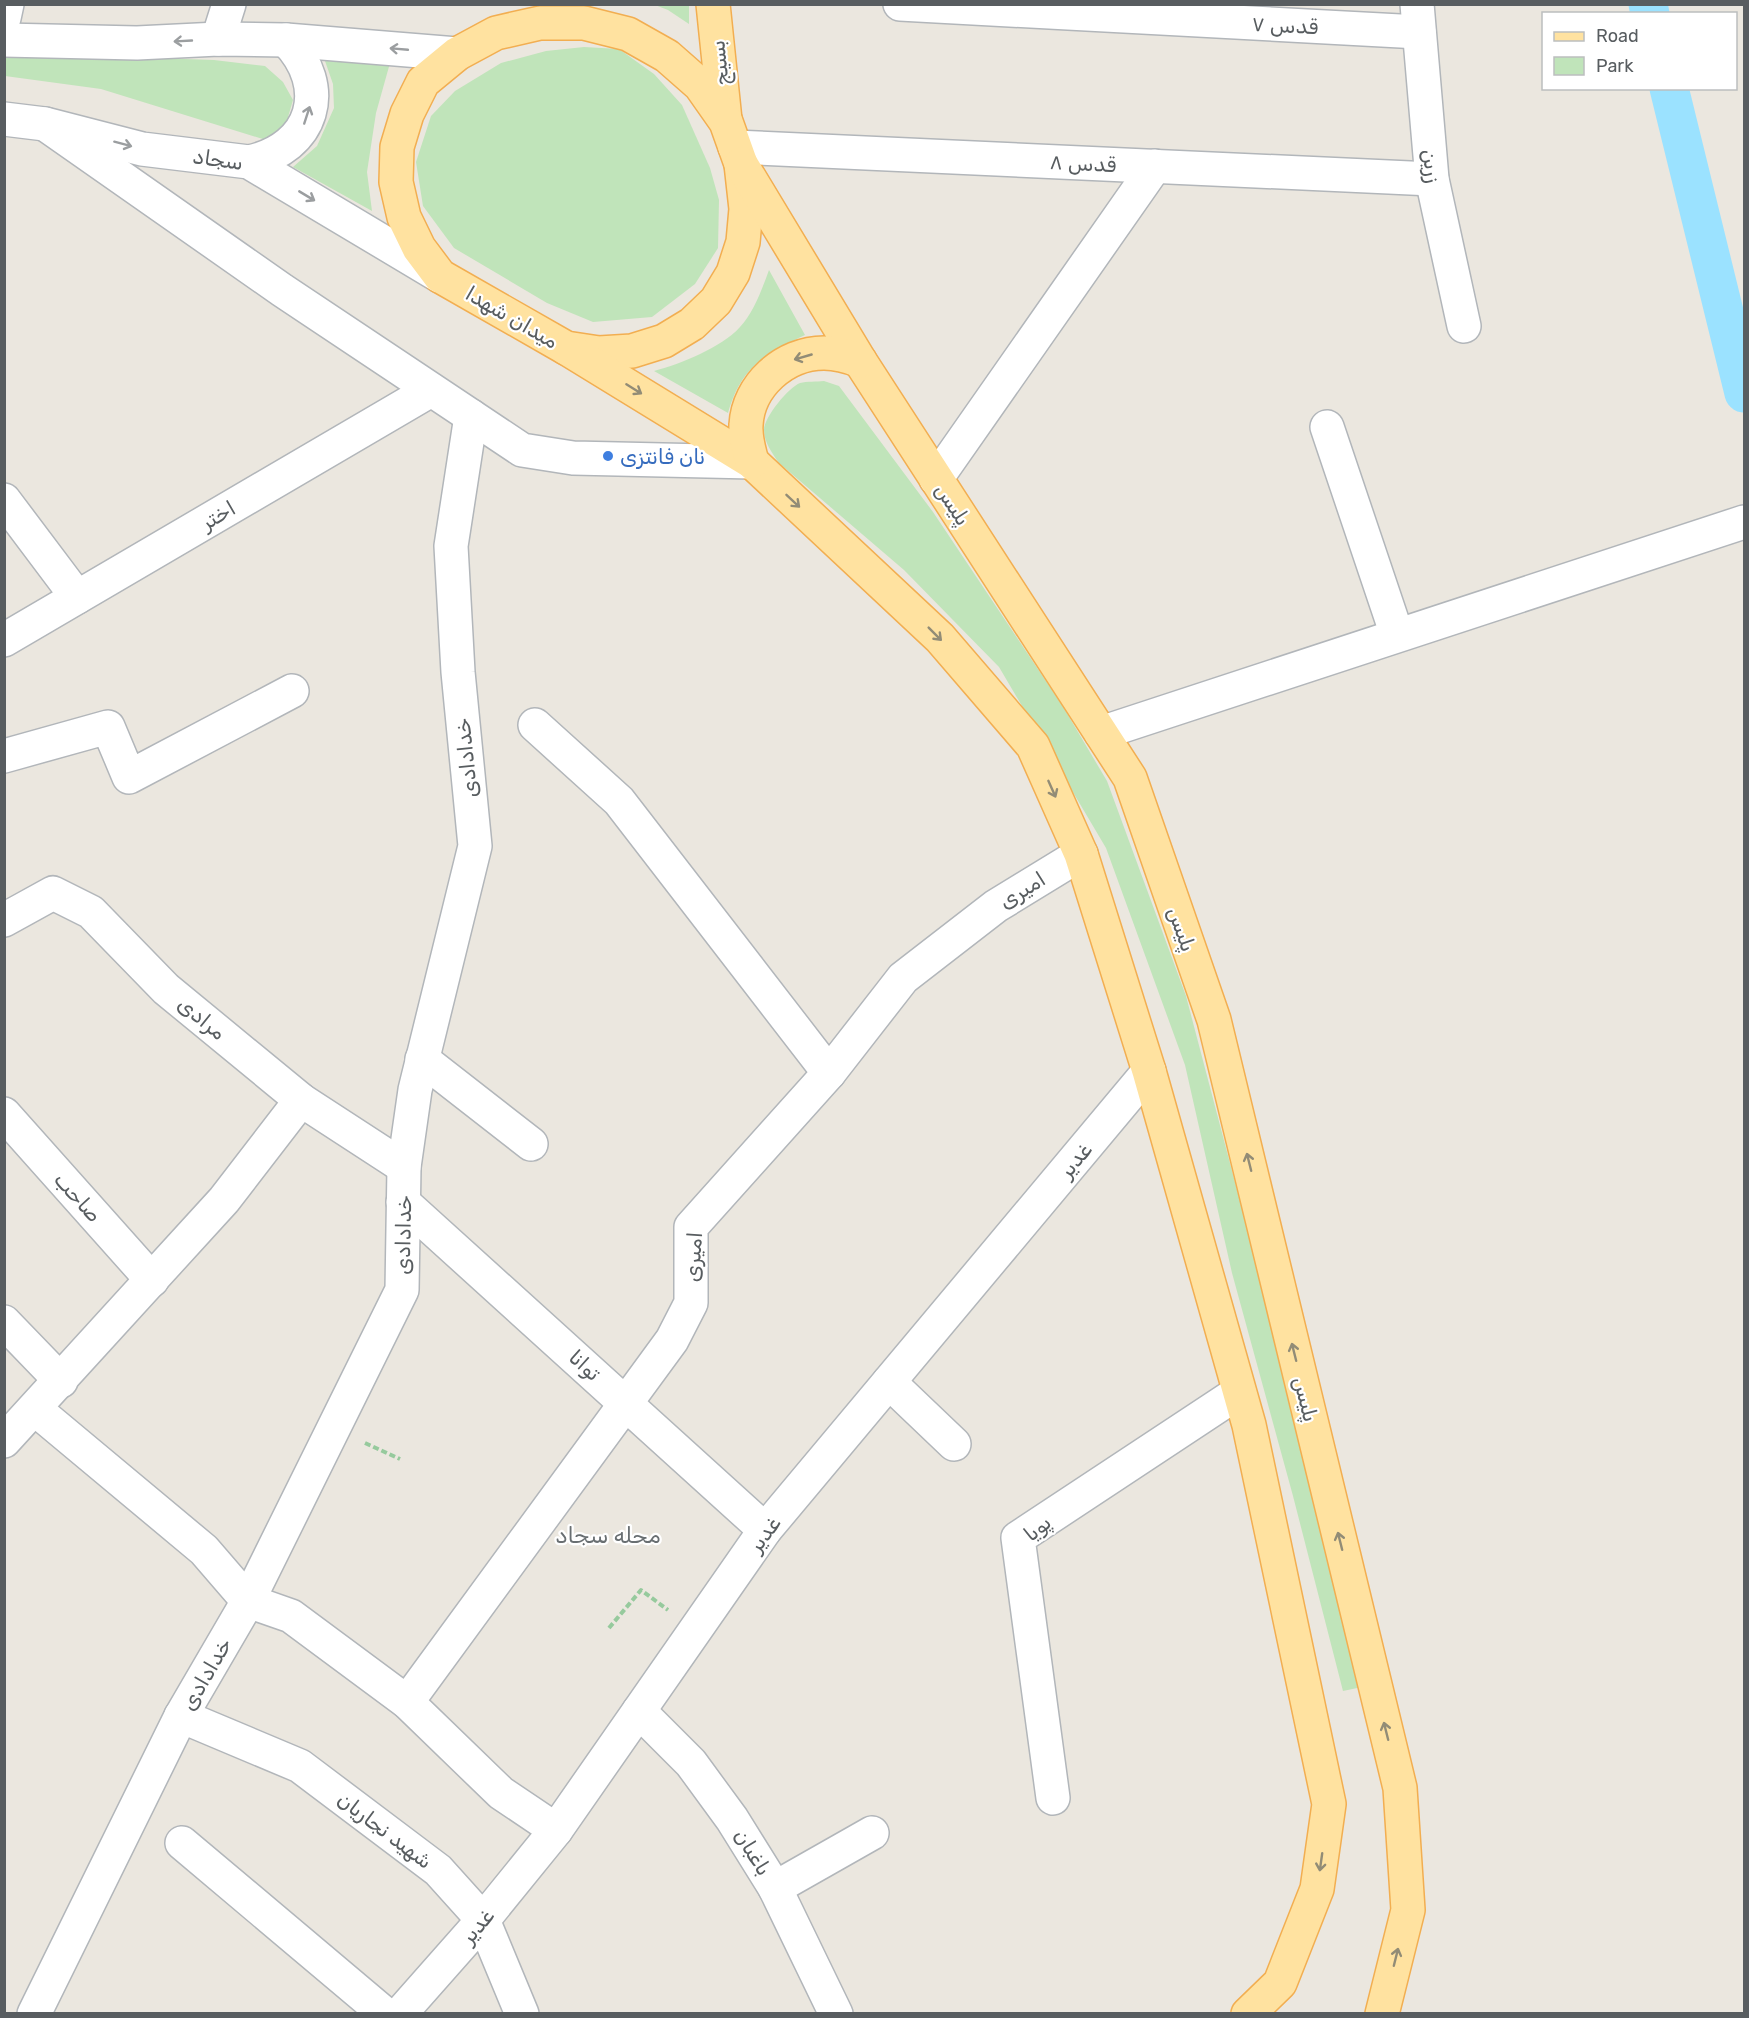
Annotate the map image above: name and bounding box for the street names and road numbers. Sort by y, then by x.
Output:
street label: قدس ۷ [1251,11,1319,39]
street label: بسیج [704,39,736,87]
street label: سجاد [191,143,245,175]
street label: زرین [1418,148,1446,184]
street label: قدس ۸ [1049,149,1117,177]
street label: میدان شهدا [461,280,563,354]
street label: پلیس [928,478,976,531]
street label: اختر [194,495,240,536]
street label: خدادادی [449,717,483,799]
street label: امیری [994,866,1050,914]
street label: پلیس [1161,903,1201,955]
street label: مرادی [173,991,231,1045]
street label: غدیر [1052,1137,1097,1184]
street label: صاحب [49,1167,107,1227]
street label: خدادادی [390,1195,416,1275]
street label: امیری [679,1231,707,1283]
street label: توانا [564,1344,606,1386]
street label: پلیس [1286,1374,1324,1425]
street label: پویا [1018,1509,1057,1548]
street label: غدیر [741,1511,785,1558]
street label: خدادادی [175,1633,237,1715]
street label: شهید نجاریان [333,1786,437,1874]
street label: باغبان [729,1824,777,1880]
street label: غدیر [454,1903,499,1950]

